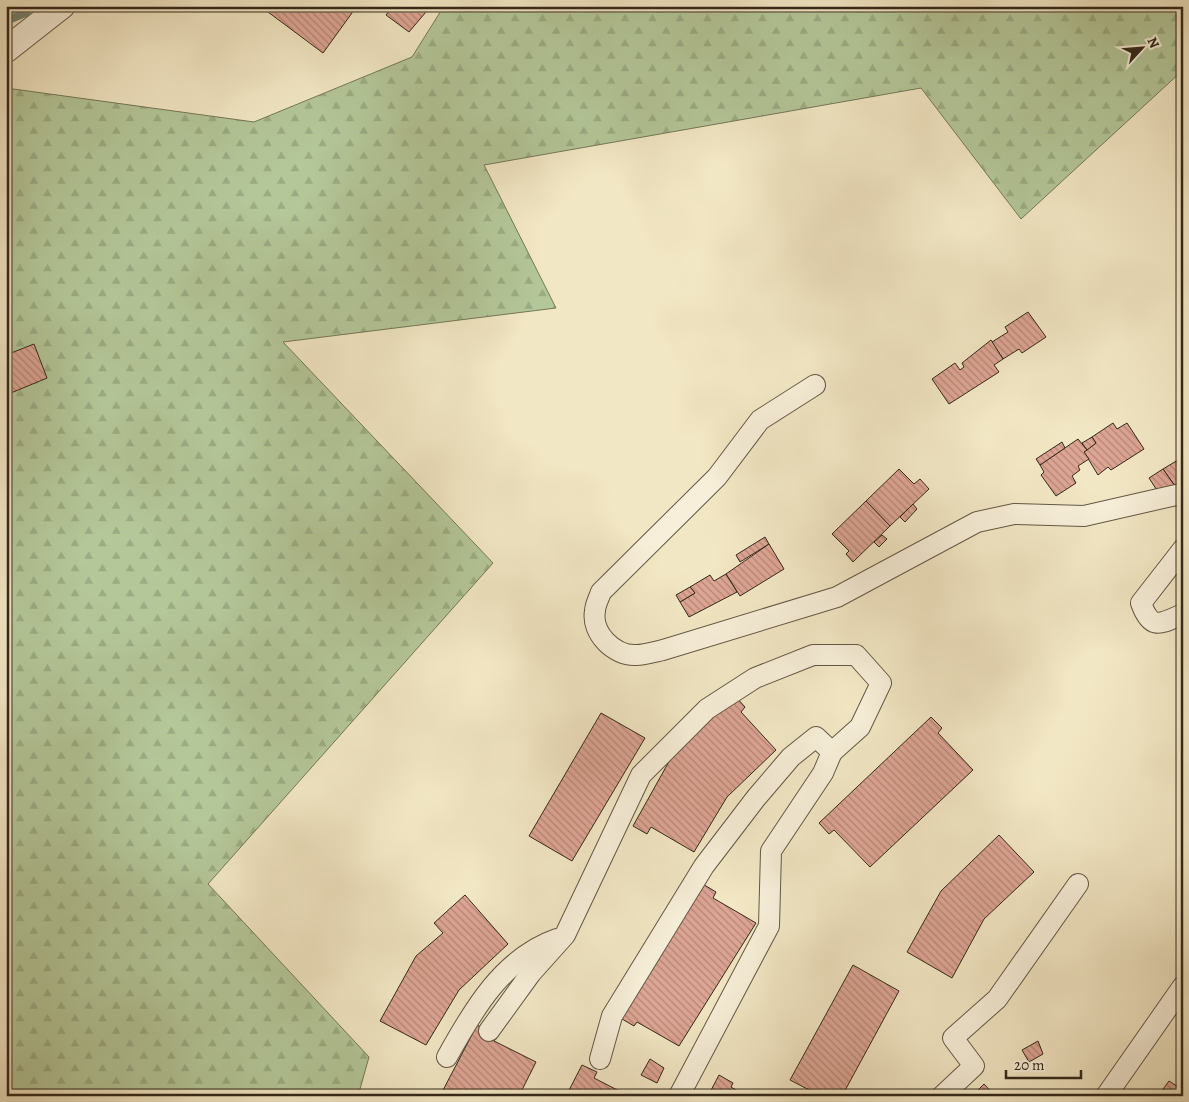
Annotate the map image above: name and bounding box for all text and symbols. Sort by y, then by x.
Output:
north arrow [1116,22,1166,72]
text: N [1142,34,1164,51]
scale bar [1006,1047,1082,1079]
text: 20 m [1014,1055,1045,1075]

